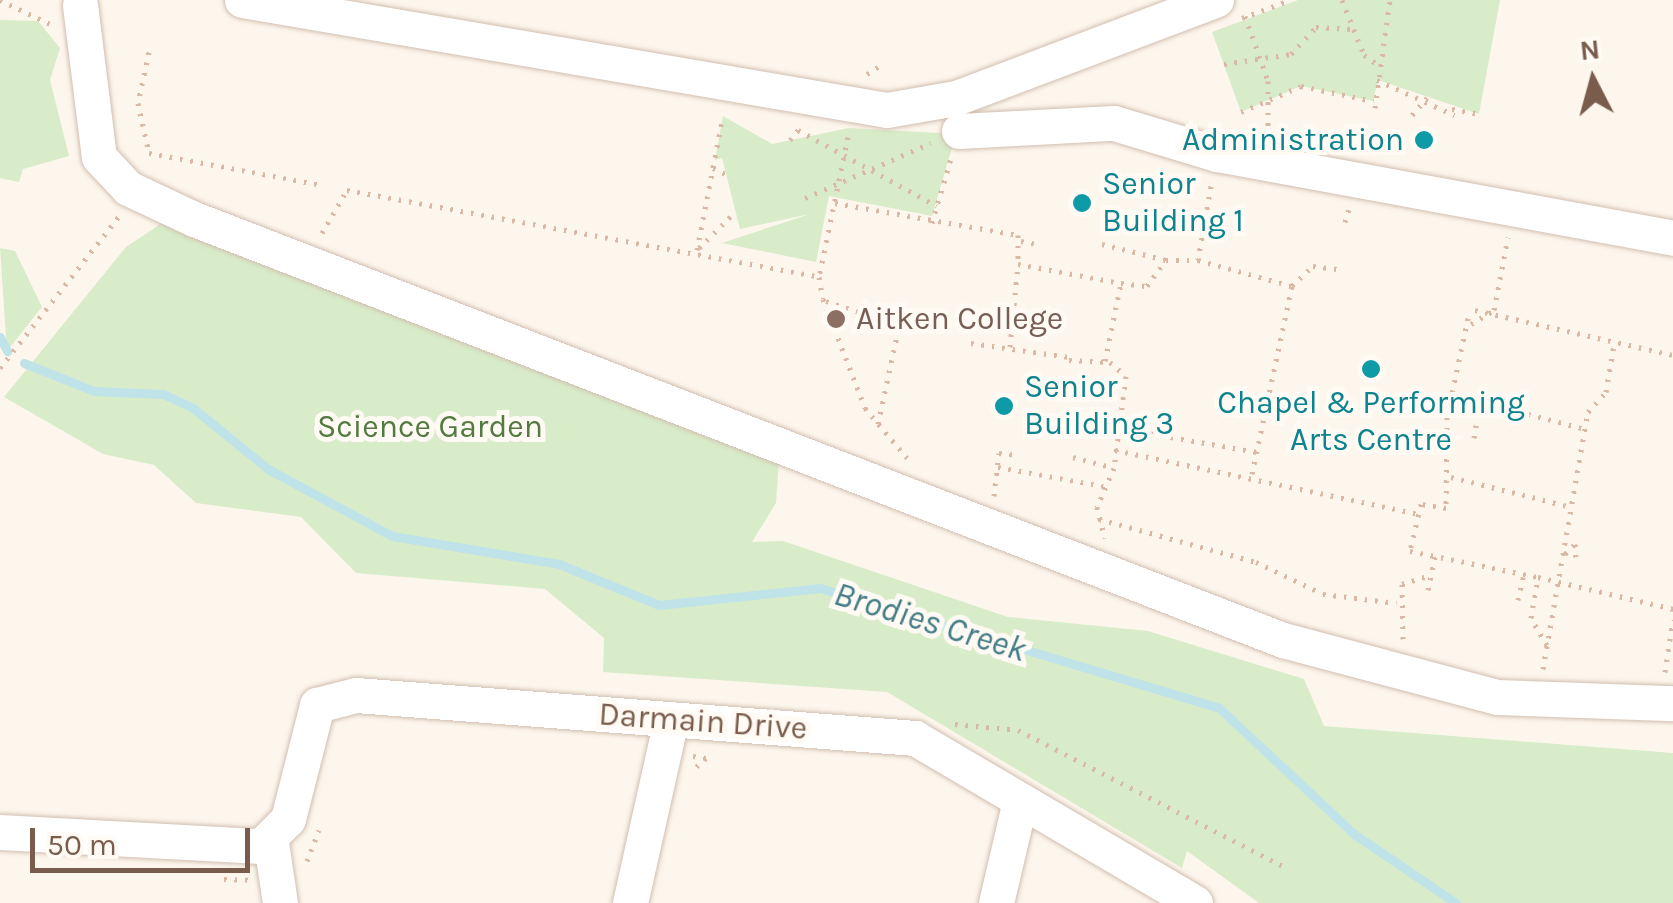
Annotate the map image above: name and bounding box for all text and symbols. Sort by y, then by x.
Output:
north arrow [1543,30,1643,130]
text: N [1578,32,1602,67]
place label: Administration [1182,121,1404,159]
marker: Administration [1413,129,1435,151]
place label: Senior Building 1 [1102,166,1244,241]
marker: Senior Building 1 [1071,192,1093,214]
place label: Aitken College [856,300,1063,338]
marker: Aitken College [825,308,847,330]
marker: Chapel & Performing Arts Centre [1360,358,1382,380]
place label: Senior Building 3 [1024,369,1174,444]
place label: Chapel & Performing Arts Centre [1217,385,1525,460]
marker: Senior Building 3 [993,395,1015,417]
park label: Science Garden [317,408,543,446]
water label: Brodies Creek [829,573,1031,671]
street label: Darmain Drive [597,696,809,748]
scale bar [35,808,255,870]
text: 50 m [47,827,117,863]

